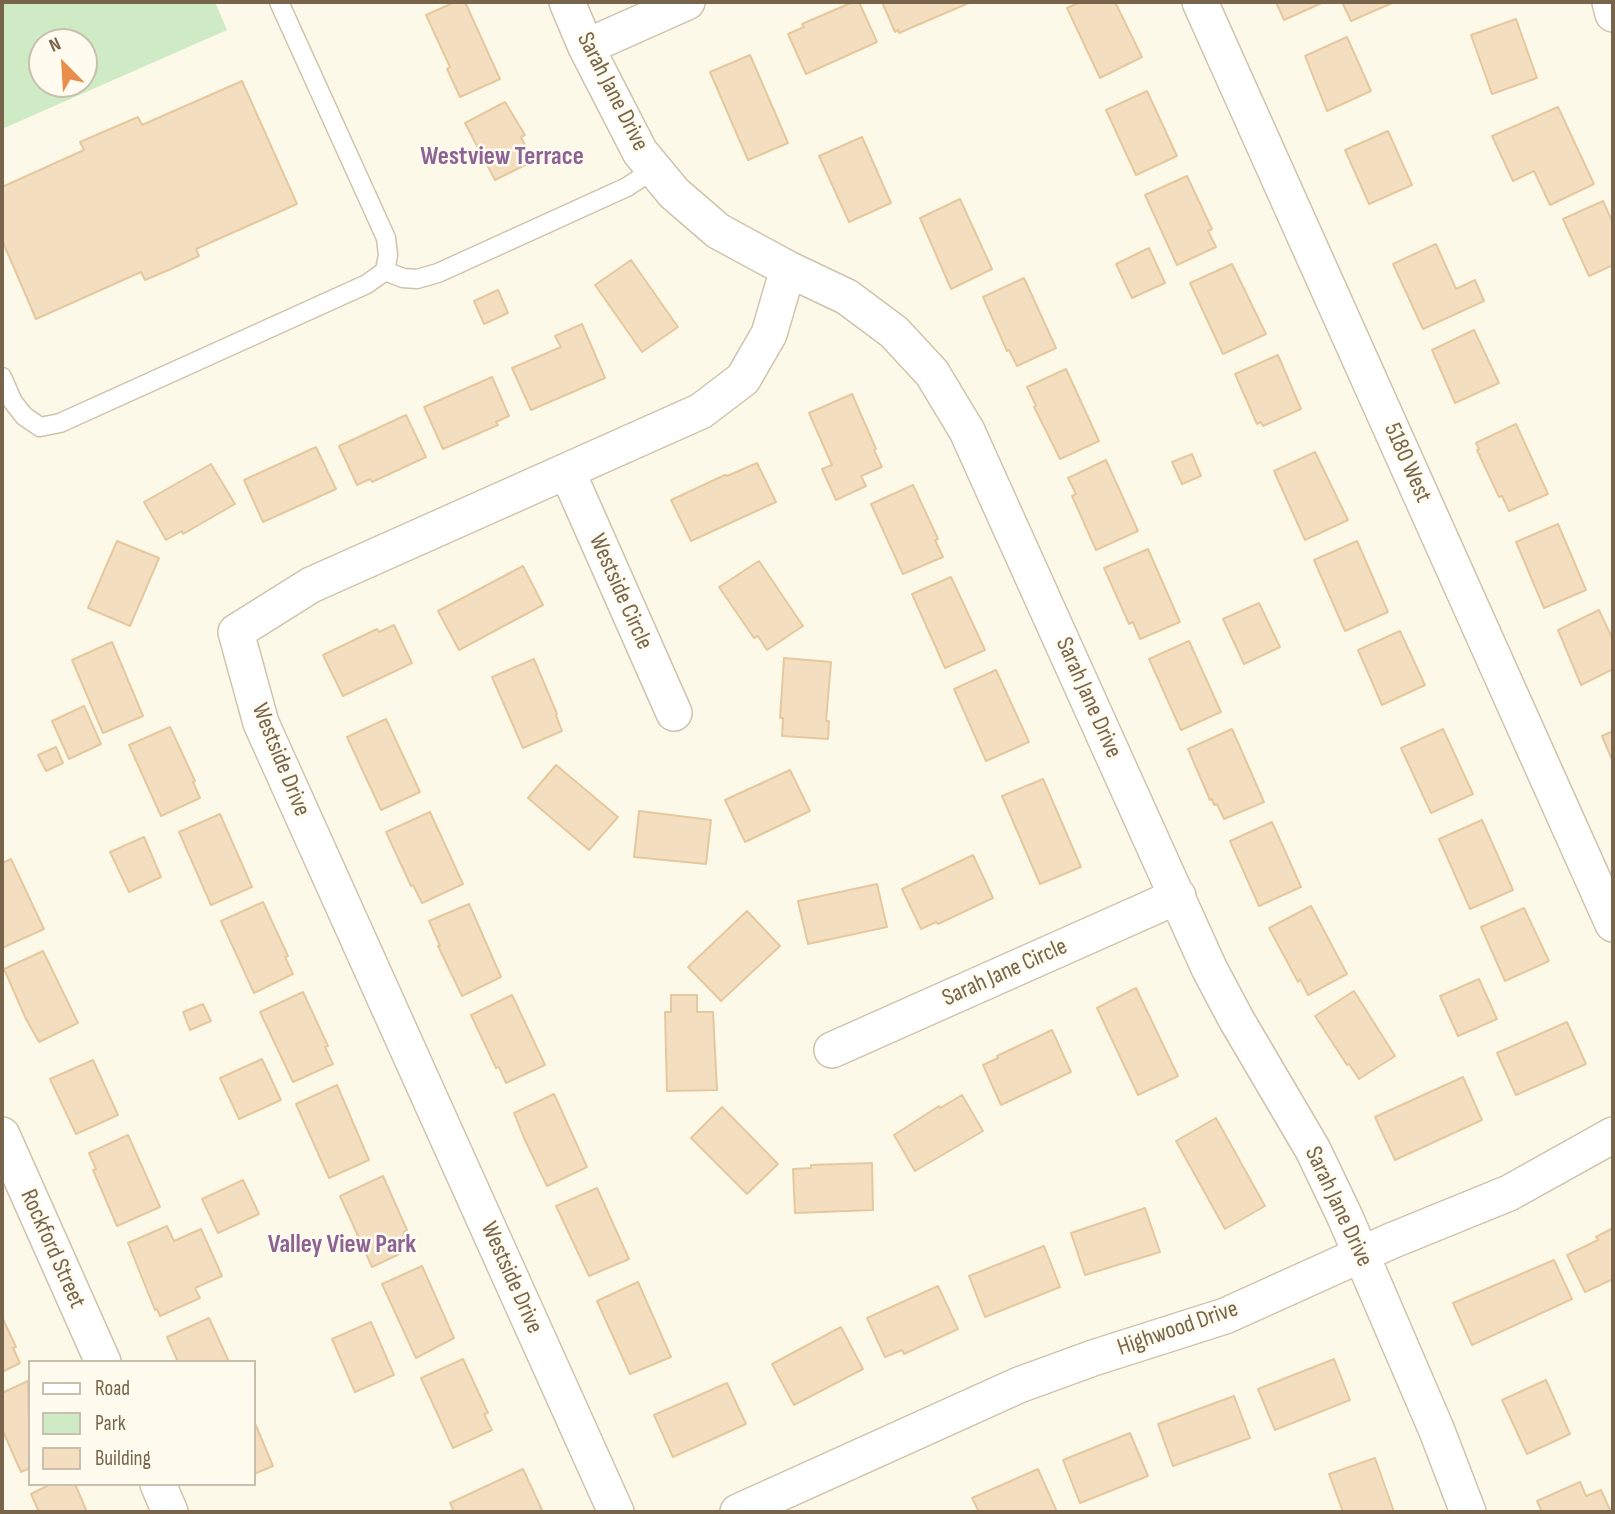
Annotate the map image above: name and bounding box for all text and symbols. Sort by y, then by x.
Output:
north arrow [28,28,98,98]
street label: Sarah Jane Drive [570,28,654,156]
text: N [46,33,64,58]
district label: Westview Terrace [420,141,584,173]
street label: 5180 West [1377,419,1437,507]
street label: Westside Circle [582,530,658,654]
street label: Sarah Jane Drive [1049,633,1127,763]
street label: Westside Drive [244,699,316,821]
street label: Sarah Jane Circle [938,933,1072,1013]
street label: Sarah Jane Drive [1298,1142,1378,1272]
street label: Rockford Street [13,1185,91,1313]
street label: Westside Drive [474,1218,548,1338]
district label: Valley View Park [268,1229,416,1261]
street label: Highwood Drive [1114,1295,1242,1363]
legend [28,1360,256,1486]
text: Road [95,1376,130,1401]
text: Park [95,1411,126,1436]
text: Building [95,1446,151,1471]

